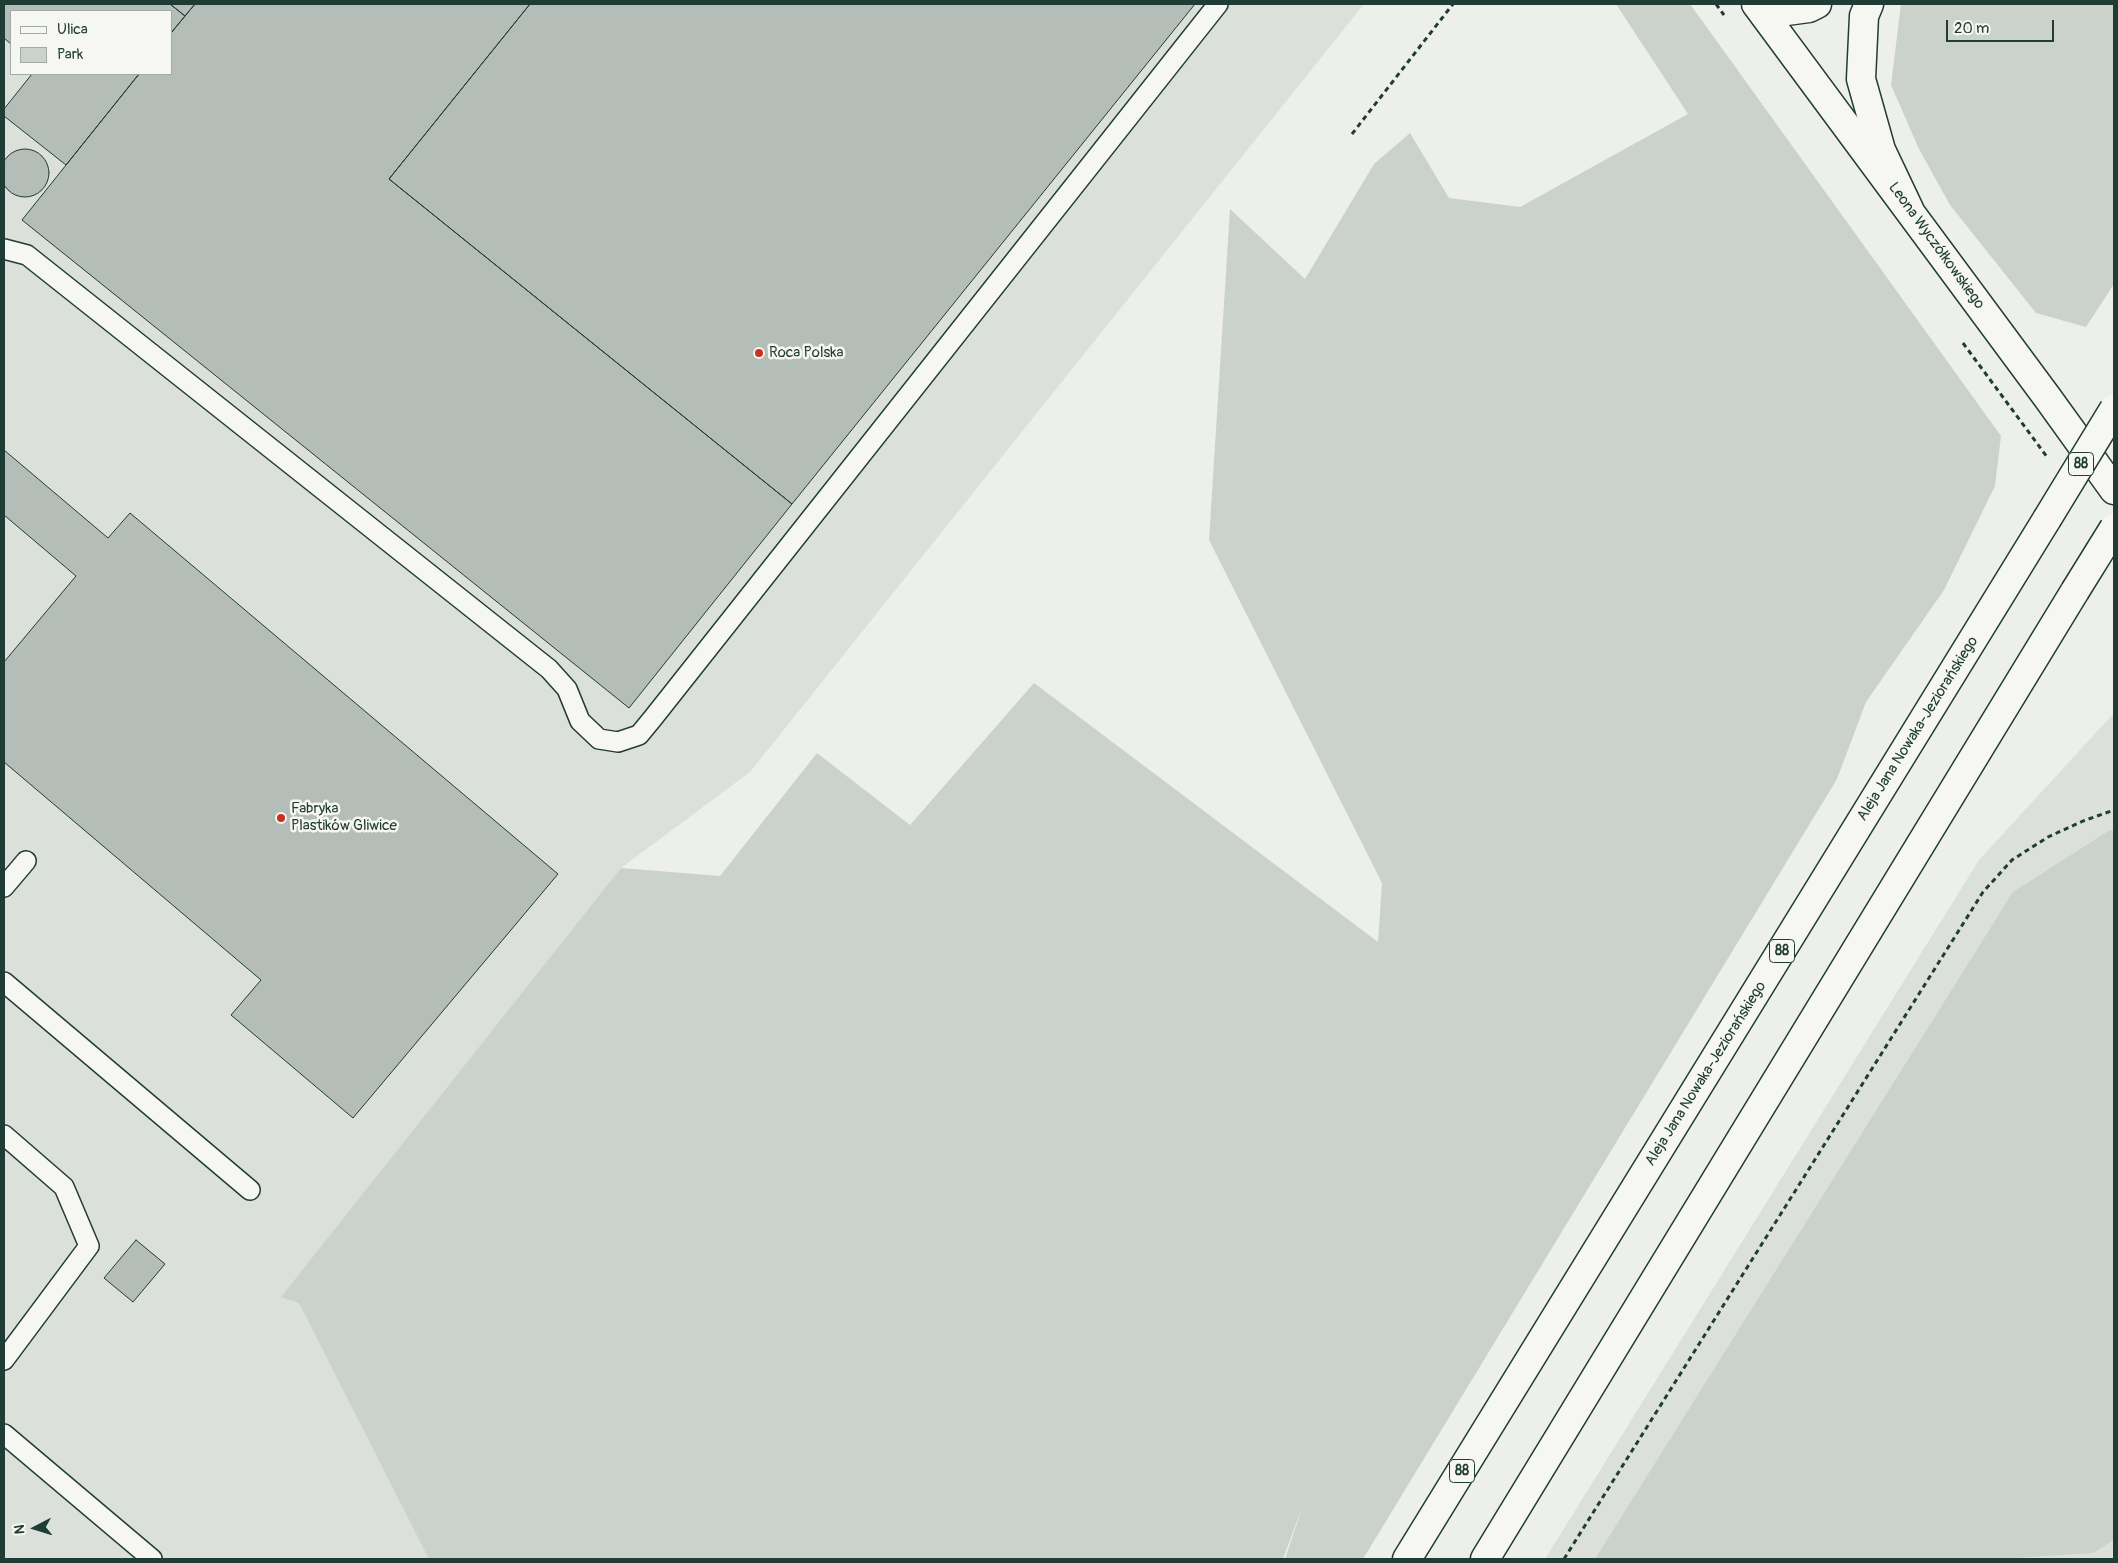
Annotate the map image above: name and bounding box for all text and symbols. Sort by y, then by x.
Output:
legend [10,10,172,75]
scale bar [1948,10,2056,42]
text: 20 m [1954,19,1989,38]
text: Ulica [57,20,88,39]
text: Park [57,45,83,64]
street label: Leona Wyczółkowskiego [1884,179,1988,313]
place label: Roca Polska [769,344,843,362]
marker: Roca Polska [753,347,765,359]
road number: 88 [2068,452,2094,476]
street label: Aleja Jana Nowaka-Jeziorańskiego [1854,633,1982,825]
place label: Fabryka Plastików Gliwice [291,800,397,835]
marker: Fabryka Plastików Gliwice [275,812,287,824]
road number: 88 [1770,939,1794,962]
street label: Aleja Jana Nowaka-Jeziorańskiego [1642,978,1770,1170]
road number: 88 [1450,1460,1474,1482]
north arrow [10,1503,60,1553]
text: N [11,1524,28,1535]

